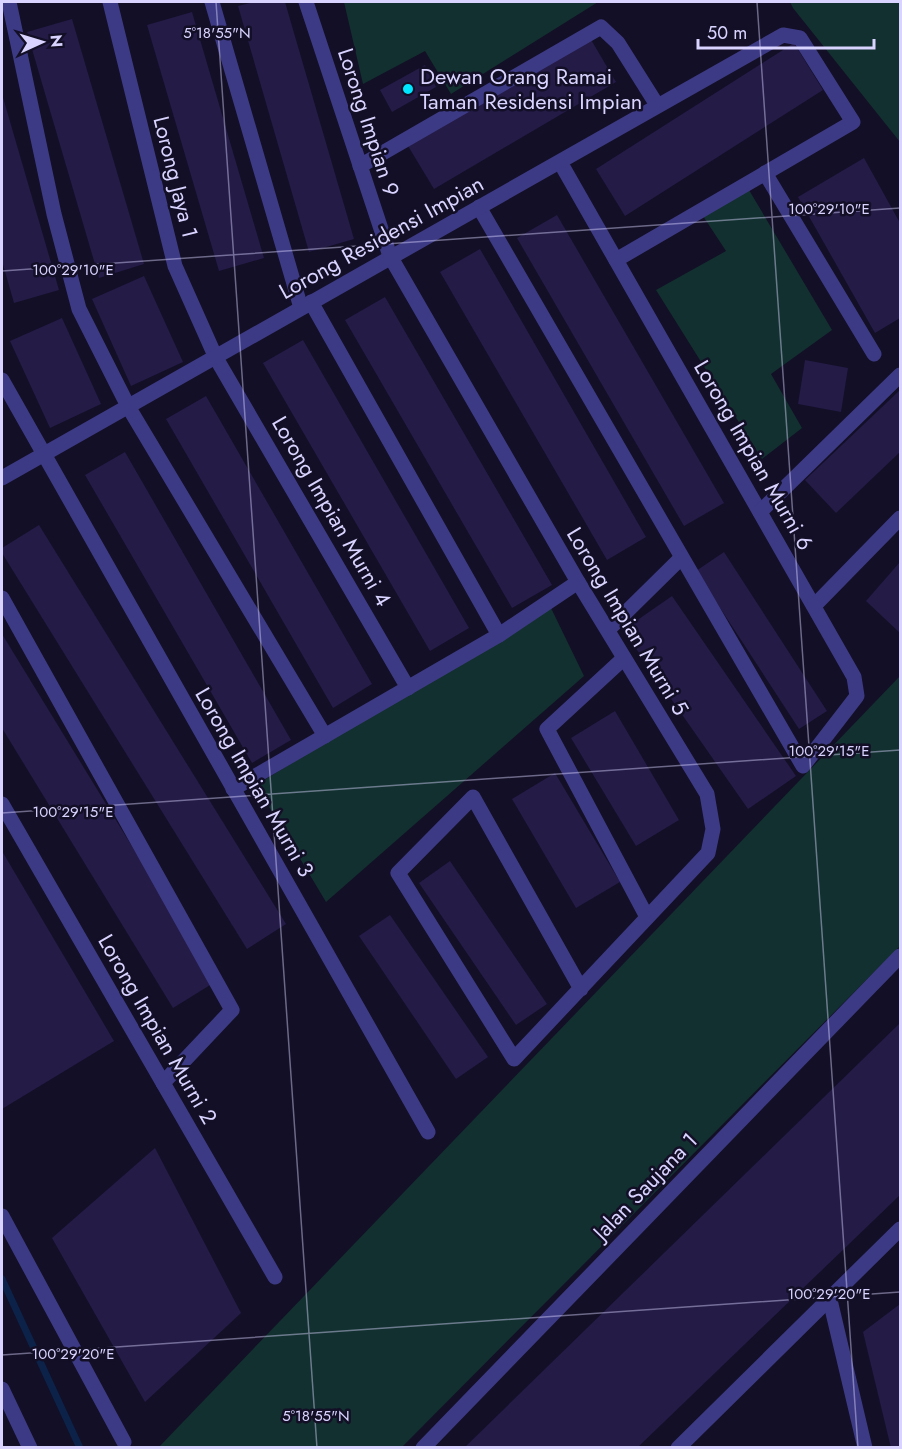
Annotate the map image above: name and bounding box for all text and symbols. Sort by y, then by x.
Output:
north arrow [12,12,72,72]
scale bar [698,12,874,50]
text: 50 m [707,20,747,46]
text: 5°18'55"N [183,22,251,44]
text: N [45,34,68,48]
street label: Lorong Impian 9 [330,44,408,200]
place label: Dewan Orang Ramai Taman Residensi Impian [420,60,642,117]
marker: Dewan Orang Ramai Taman Residensi Impian [401,82,415,96]
street label: Lorong Jaya 1 [145,113,207,241]
street label: Lorong Residensi Impian [273,167,489,307]
text: 100°29'10"E [788,198,870,220]
text: 100°29'10"E [32,259,114,281]
street label: Lorong Impian Murni 6 [686,354,822,556]
street label: Lorong Impian Murni 4 [264,410,400,612]
street label: Lorong Impian Murni 5 [559,521,697,721]
street label: Lorong Impian Murni 3 [188,681,322,883]
text: 100°29'15"E [789,740,869,762]
text: 100°29'15"E [33,801,113,823]
street label: Lorong Impian Murni 2 [90,928,226,1130]
street label: Jalan Saujana 1 [583,1125,705,1249]
text: 100°29'20"E [787,1283,871,1305]
text: 100°29'20"E [31,1343,115,1365]
text: 5°18'55"N [282,1405,350,1427]

